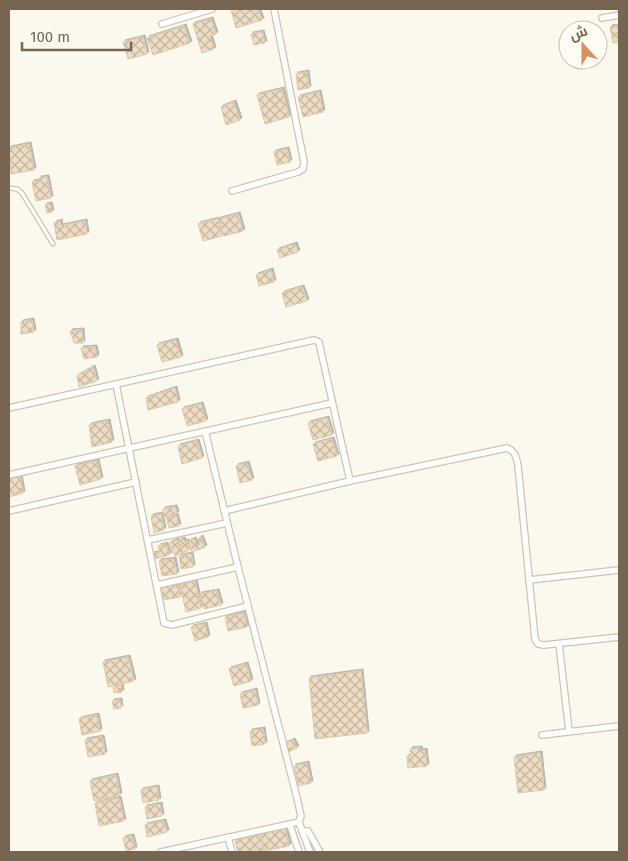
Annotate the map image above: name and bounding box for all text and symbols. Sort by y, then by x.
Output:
scale bar [22,20,131,52]
north arrow [558,20,608,70]
text: ش [567,22,590,44]
text: 100 m [30,28,70,46]

